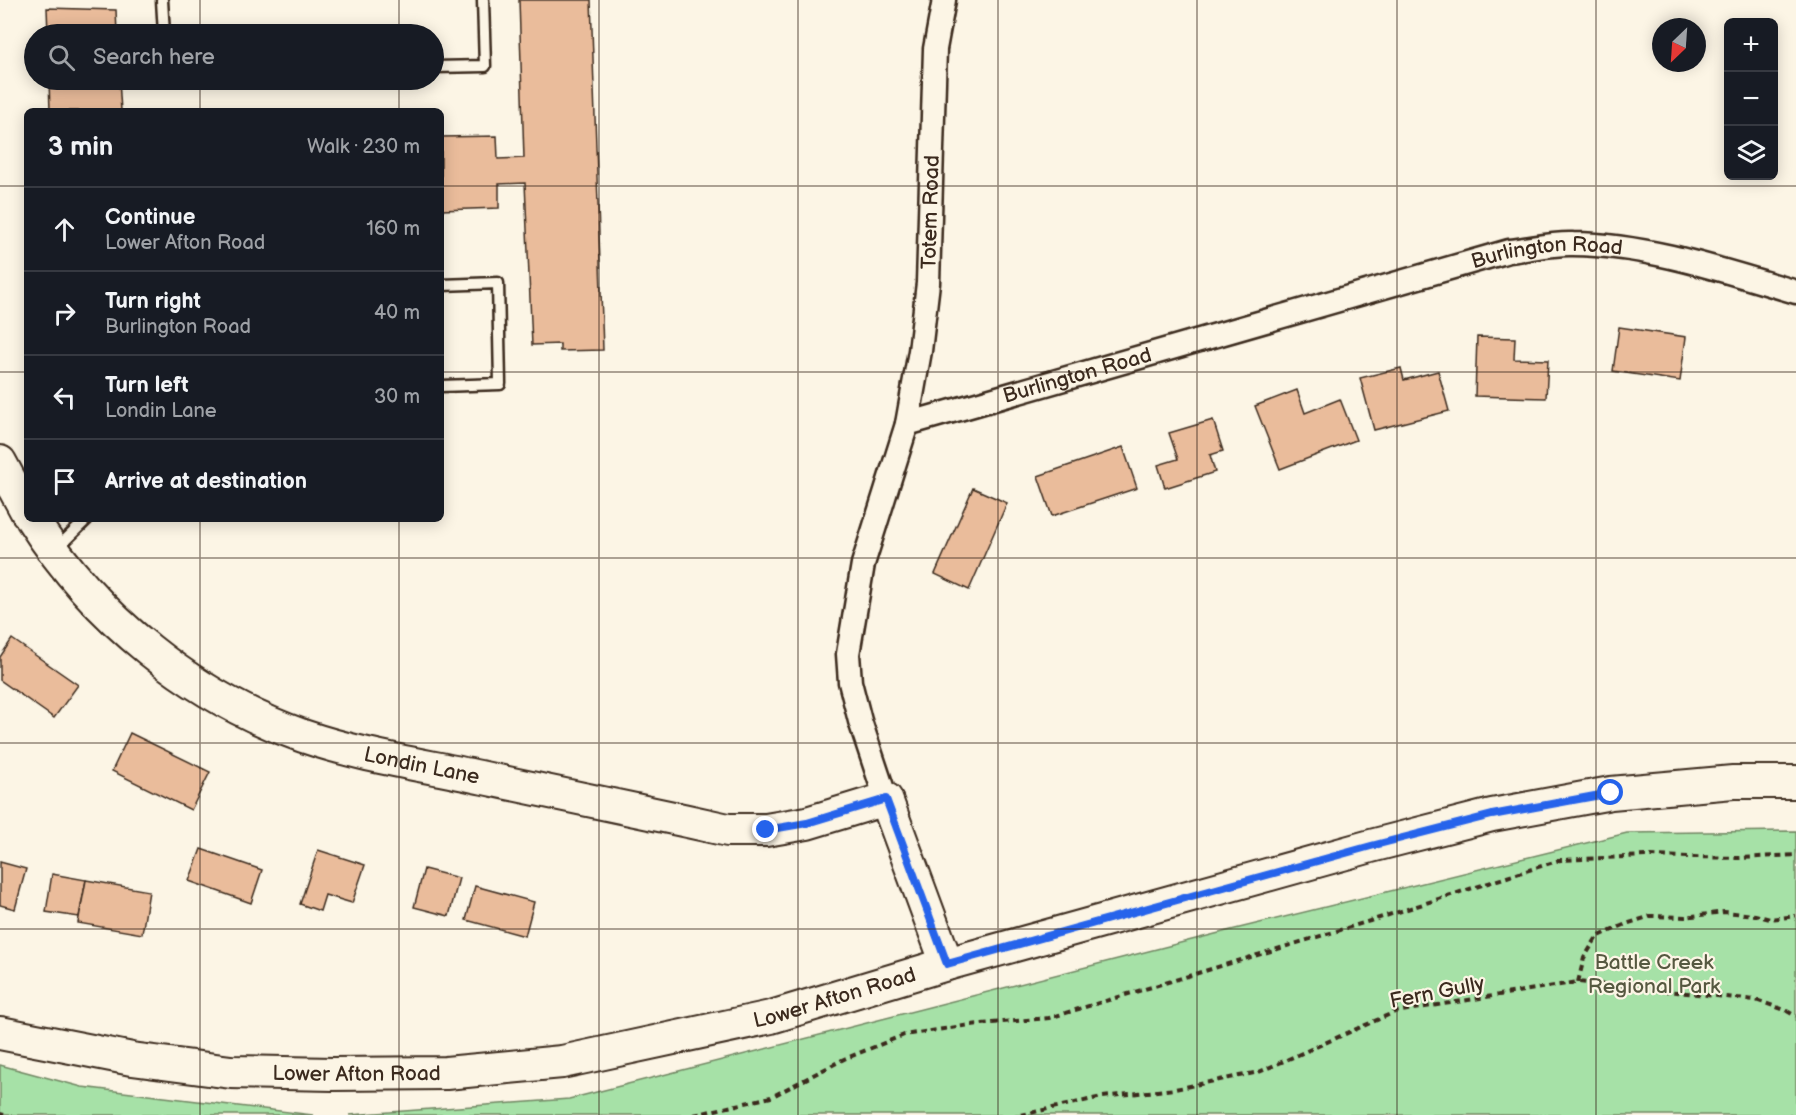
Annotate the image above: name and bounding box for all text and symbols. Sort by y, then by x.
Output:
north arrow [1652,18,1706,72]
map controls [1724,18,1778,180]
button: + [1724,18,1778,72]
search box [24,24,444,90]
icon: search [45,41,78,74]
text: Search here [93,44,215,71]
button: − [1724,72,1778,126]
button: layers [1724,126,1778,180]
text: 3 min [48,132,113,163]
text: Walk · 230 m [307,135,420,159]
street label: Totem Road [916,155,945,270]
text: Continue [105,204,195,231]
icon: ahead [48,213,81,246]
text: 160 m [366,217,420,241]
text: Lower Afton Road [105,231,265,255]
street label: Burlington Road [1468,232,1624,274]
text: Turn right [105,288,201,315]
icon: right [48,297,81,330]
text: 40 m [374,301,420,325]
text: Burlington Road [105,315,251,339]
street label: Burlington Road [1000,342,1154,409]
text: Turn left [105,372,189,399]
icon: left [48,381,81,414]
text: 30 m [374,385,420,409]
text: Londin Lane [105,399,217,423]
icon: arrive [48,465,81,498]
text: Arrive at destination [105,468,307,495]
street label: Londin Lane [361,742,482,790]
route start [1597,779,1623,805]
route end [752,816,778,842]
park label: Battle Creek Regional Park [1588,950,1721,999]
street label: Lower Afton Road [751,962,919,1033]
street label: Fern Gully [1388,971,1487,1014]
street label: Lower Afton Road [272,1061,441,1087]

